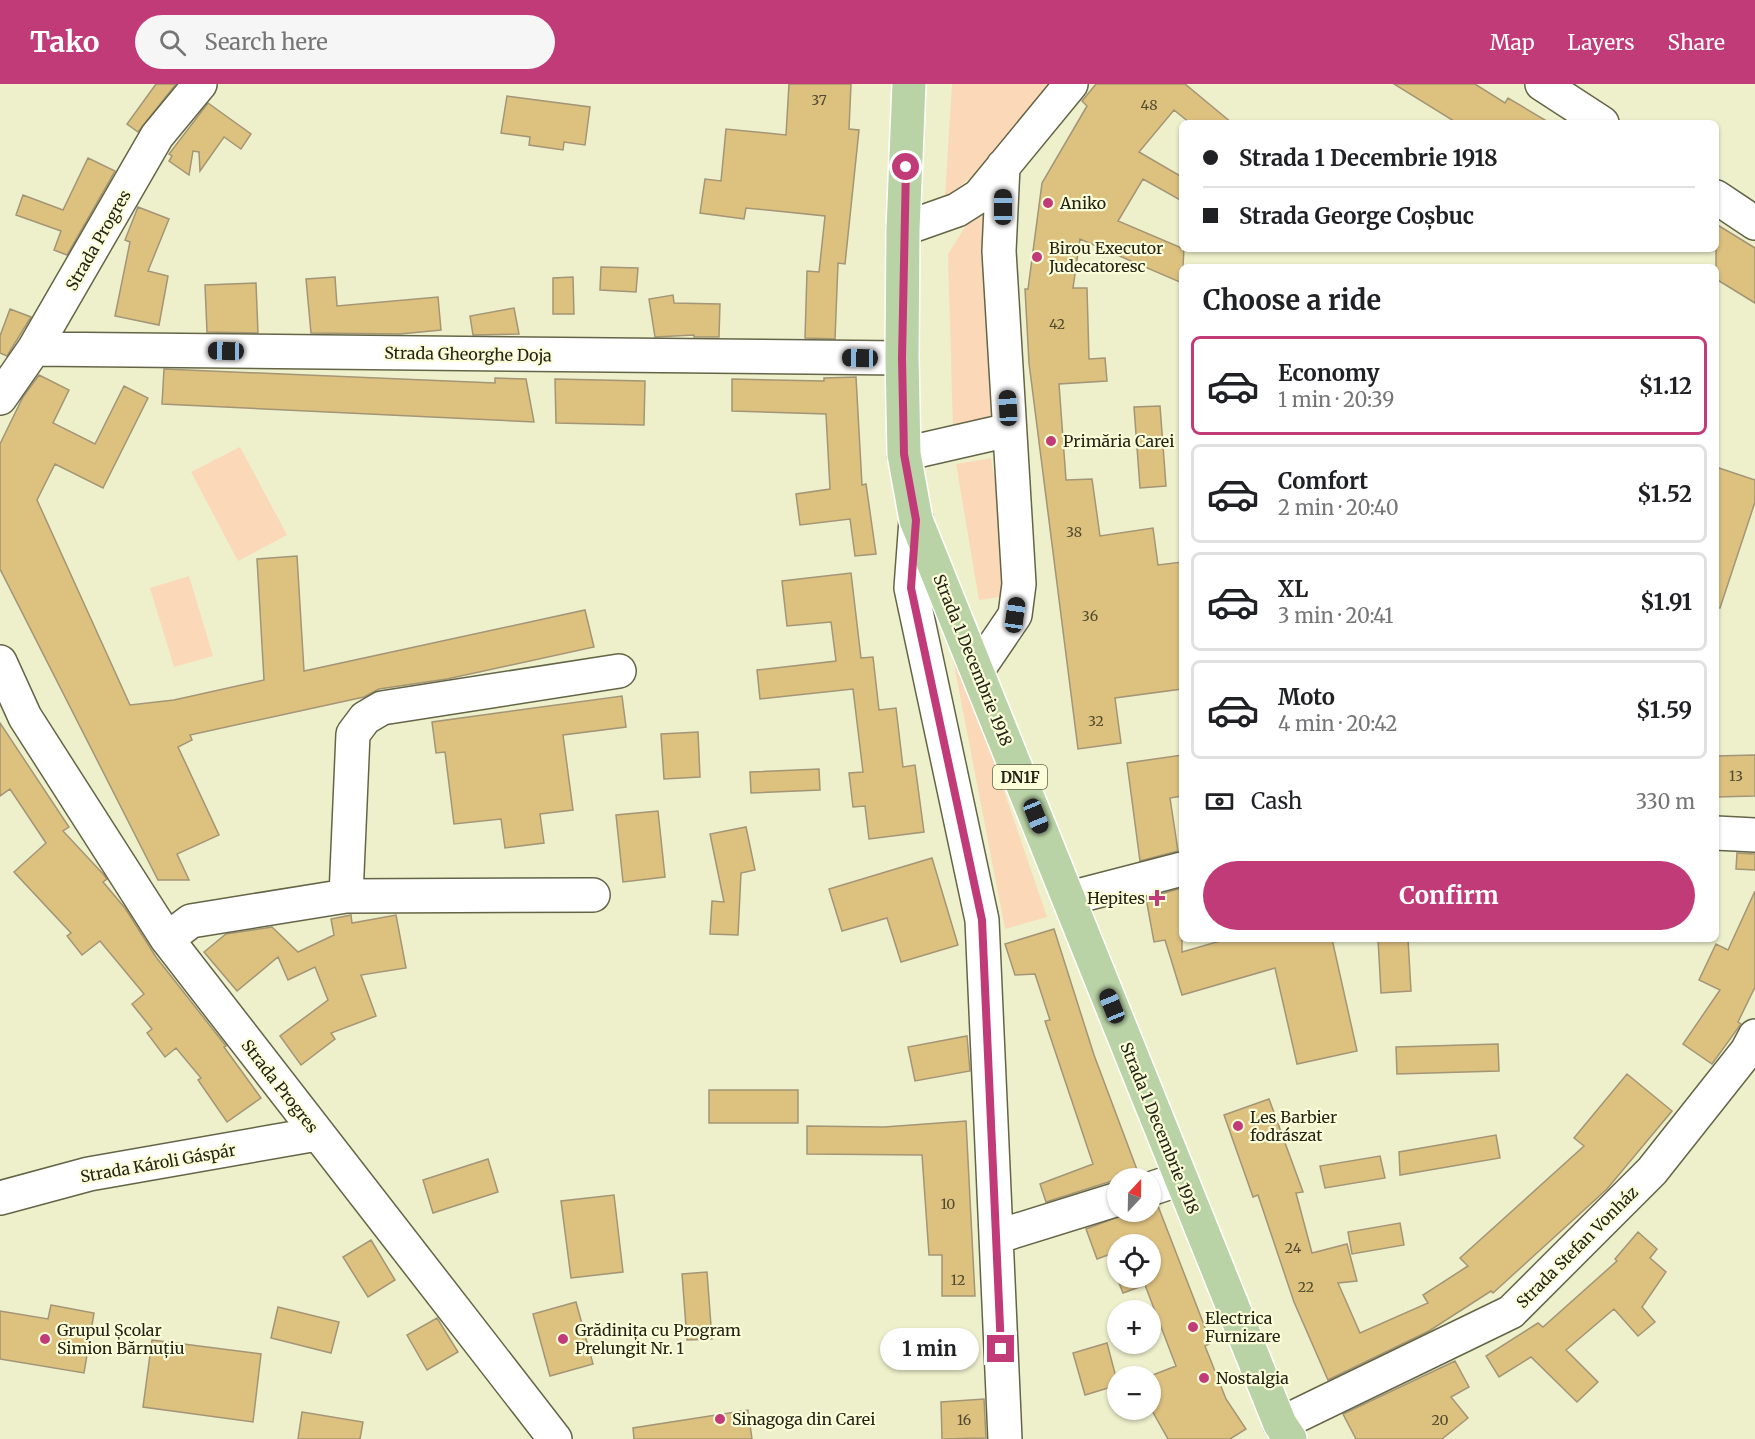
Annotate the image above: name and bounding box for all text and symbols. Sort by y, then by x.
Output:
search box [135,15,555,69]
text: Tako [30,24,99,60]
icon: search [156,26,189,59]
text: Search here [204,28,328,56]
text: Map [1490,29,1535,56]
text: Layers [1568,29,1635,56]
text: Share [1668,29,1725,56]
house number: 37 [811,91,827,109]
house number: 48 [1141,96,1157,114]
text: Strada 1 Decembrie 1918 [1239,144,1498,172]
route start [892,153,919,180]
street label: Strada Progres [61,186,135,294]
car [994,189,1012,225]
place label: Aniko [1059,193,1106,213]
marker: Aniko [1041,196,1055,210]
text: Strada George Coșbuc [1239,202,1474,230]
place label: Birou Executor Judecatoresc [1048,238,1163,276]
marker: Birou Executor Judecatoresc [1030,250,1044,264]
text: Choose a ride [1203,283,1381,317]
house number: 42 [1049,315,1065,333]
car [208,342,244,360]
street label: Strada Gheorghe Doja [384,343,552,365]
car [842,349,878,367]
icon: car [1206,359,1260,413]
text: Economy [1278,359,1379,387]
text: $1.12 [1639,372,1692,400]
text: 1 min · 20:39 [1278,387,1394,412]
car [998,390,1018,426]
place label: Primăria Carei [1063,431,1174,451]
marker: Primăria Carei [1044,434,1058,448]
icon: car [1206,467,1260,521]
text: Comfort [1278,467,1368,495]
text: $1.52 [1637,480,1692,508]
text: 2 min · 20:40 [1278,495,1399,520]
house number: 38 [1066,523,1082,541]
street label: Strada 1 Decembrie 1918 [929,571,1017,749]
icon: car [1206,575,1260,629]
text: XL [1278,575,1308,603]
text: $1.91 [1640,588,1692,616]
car [1004,596,1026,634]
text: 3 min · 20:41 [1278,603,1393,628]
house number: 36 [1082,607,1098,625]
icon: car [1206,683,1260,737]
text: Moto [1278,683,1335,711]
text: $1.59 [1636,696,1692,724]
text: 4 min · 20:42 [1278,711,1397,736]
house number: 32 [1088,712,1104,730]
road number: DN1F [993,765,1047,789]
house number: 13 [1729,767,1743,785]
icon: cash [1203,785,1236,818]
text: Cash [1251,787,1302,815]
text: 330 m [1636,789,1695,814]
car [1021,796,1051,836]
button: Confirm [1203,861,1695,930]
place label: Hepites [1087,888,1145,908]
marker: Hepites [1150,891,1164,905]
car [1097,986,1127,1026]
street label: Strada Progres [237,1035,323,1137]
street label: Strada 1 Decembrie 1918 [1116,1039,1204,1217]
place label: Les Barbier fodrászat [1250,1107,1337,1145]
marker: Les Barbier fodrászat [1231,1119,1245,1133]
street label: Strada Károli Gáspár [79,1139,237,1187]
north arrow [1107,1168,1161,1222]
map controls [1107,1168,1161,1420]
street label: Strada Stefan Vonház [1512,1182,1642,1312]
house number: 10 [941,1195,955,1213]
button: locate [1107,1234,1161,1288]
house number: 24 [1285,1239,1302,1257]
house number: 12 [951,1271,965,1289]
house number: 22 [1298,1278,1314,1296]
button: + [1107,1300,1161,1354]
place label: Electrica Furnizare [1205,1308,1280,1346]
place label: Grupul Școlar Simion Bărnuțiu [57,1320,185,1359]
place label: Grădinița cu Program Prelungit Nr. 1 [575,1320,741,1358]
marker: Electrica Furnizare [1186,1320,1200,1334]
callout: 1 min [881,1328,980,1370]
marker: Grupul Școlar Simion Bărnuțiu [38,1332,52,1346]
marker: Grădinița cu Program Prelungit Nr. 1 [556,1332,570,1346]
route end [987,1335,1014,1362]
text: 1 min [902,1336,957,1361]
button: − [1107,1366,1161,1420]
place label: Nostalgia [1216,1368,1289,1388]
marker: Nostalgia [1197,1371,1211,1385]
place label: Sinagoga din Carei [732,1409,875,1429]
house number: 16 [957,1411,971,1429]
house number: 20 [1431,1411,1449,1429]
marker: Sinagoga din Carei [713,1412,727,1426]

